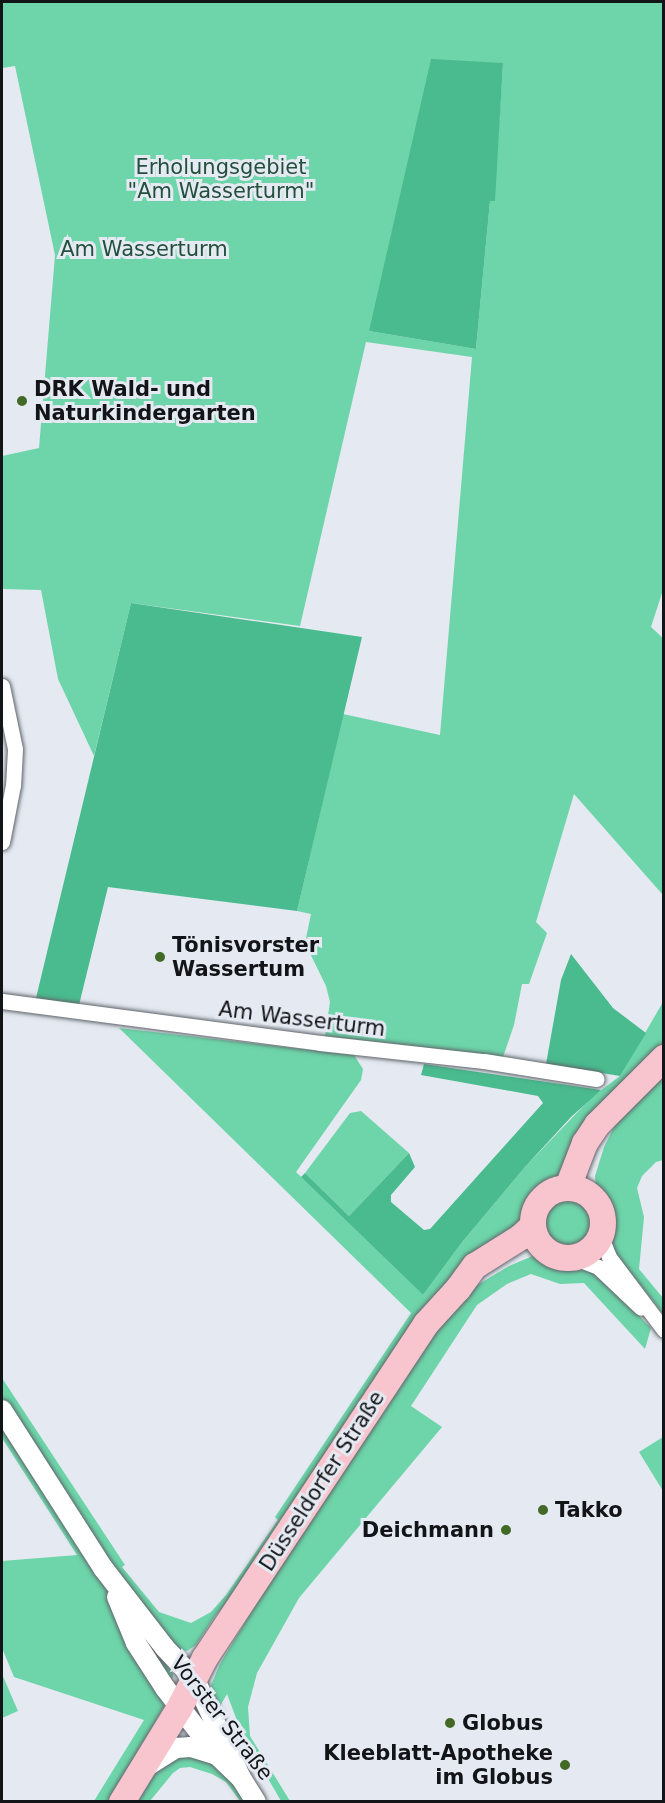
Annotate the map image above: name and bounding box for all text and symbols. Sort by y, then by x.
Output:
park label: Erholungsgebiet "Am Wasserturm" [128,154,314,204]
park label: Am Wasserturm [60,236,228,262]
place label: DRK Wald- und Naturkindergarten [34,376,256,426]
marker: DRK Wald- und Naturkindergarten [15,394,29,408]
place label: Tönisvorster Wassertum [172,932,319,982]
marker: Tönisvorster Wassertum [153,950,167,964]
street label: Am Wasserturm [217,996,387,1042]
street label: Düsseldorfer Straße [254,1386,390,1576]
place label: Takko [555,1497,623,1523]
marker: Takko [536,1503,550,1517]
place label: Deichmann [362,1517,494,1543]
marker: Deichmann [499,1523,513,1537]
street label: Vorster Straße [166,1651,278,1785]
place label: Globus [462,1710,543,1736]
marker: Globus [443,1716,457,1730]
place label: Kleeblatt-Apotheke im Globus [323,1740,553,1790]
marker: Kleeblatt-Apotheke im Globus [558,1758,572,1772]

